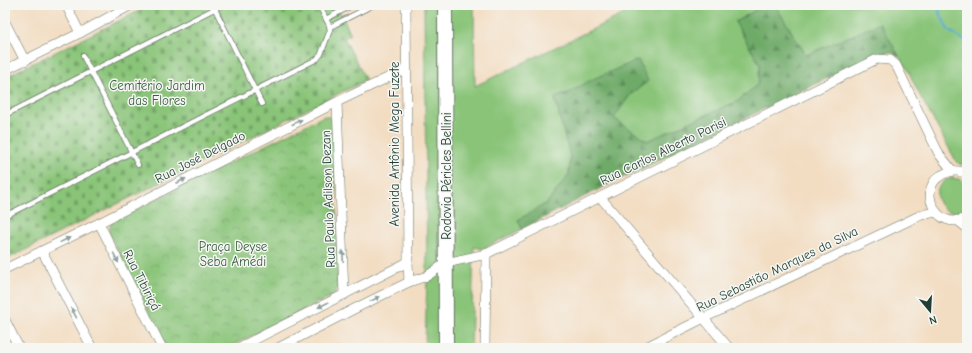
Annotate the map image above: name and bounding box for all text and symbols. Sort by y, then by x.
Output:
street label: Avenida Antônio Mega Fuzete [387,61,402,226]
park label: Cemitério Jardim das Flores [109,78,205,108]
street label: Rodovia Péricles Bellini [439,112,454,240]
street label: Rua Carlos Alberto Parisi [598,114,728,188]
one-way arrow [291,119,303,125]
street label: Rua José Delgado [152,128,248,186]
street label: Rua Paulo Adilson Dezan [318,130,338,268]
one-way arrow [175,178,187,184]
street label: Rua Sebastião Marques da Silva [694,223,860,315]
one-way arrow [59,236,71,243]
park label: Praça Deyse Seba Amédi [199,239,268,269]
street label: Rua Tibiriçá [120,247,164,313]
one-way arrow [340,249,346,262]
one-way arrow [113,252,119,264]
north arrow [910,291,950,331]
one-way arrow [369,296,381,302]
one-way arrow [318,302,329,308]
one-way arrow [71,308,77,319]
text: N [928,313,938,327]

